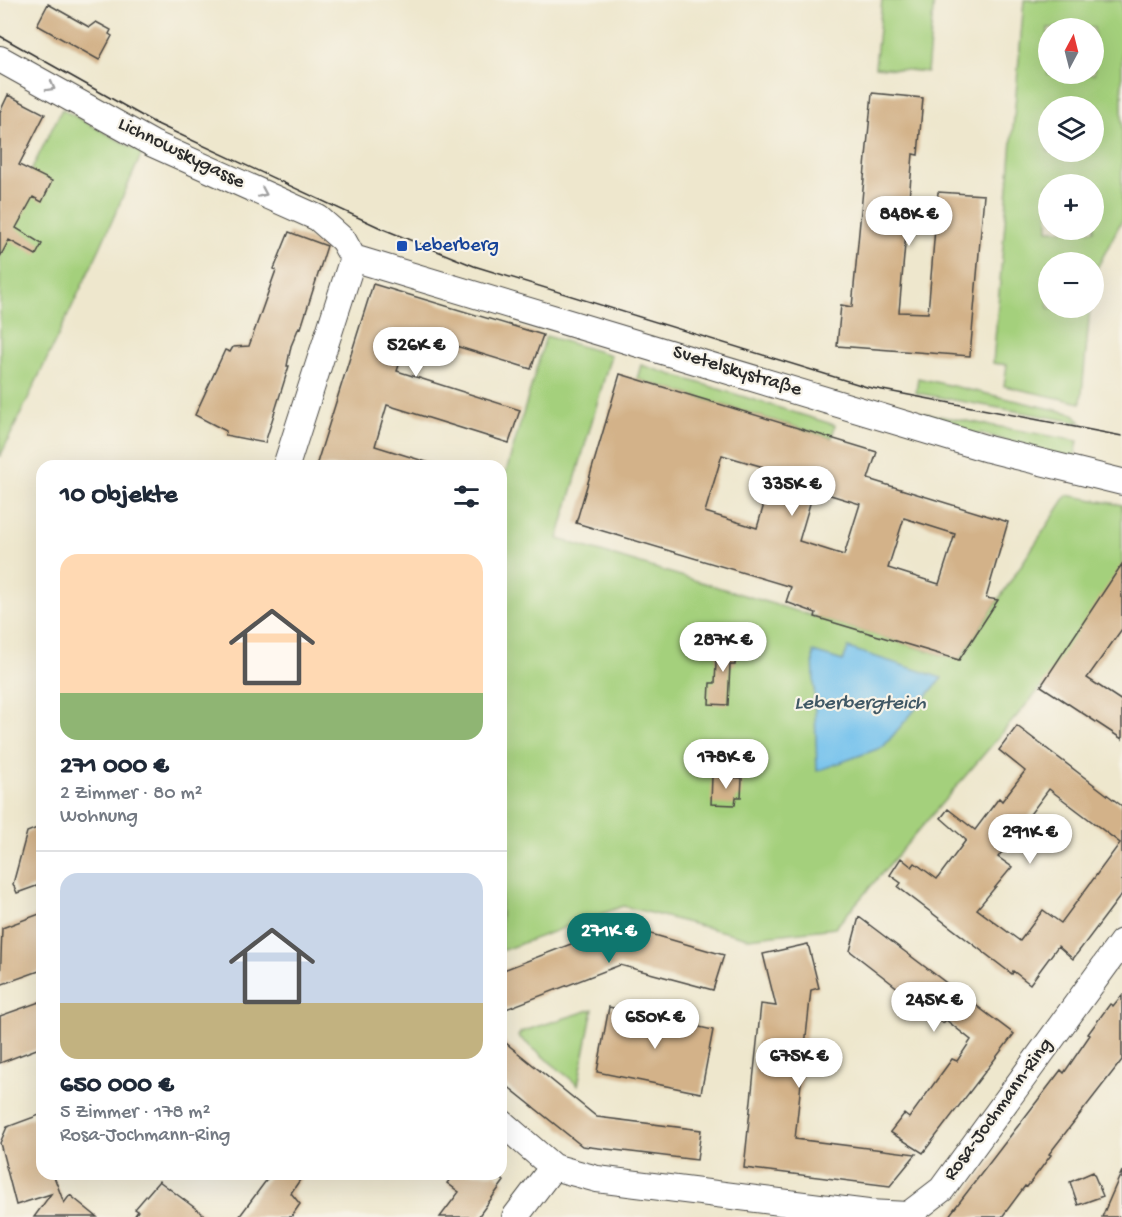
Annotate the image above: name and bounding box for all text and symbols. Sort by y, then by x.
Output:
north arrow [1038,18,1104,84]
map controls [1038,18,1104,318]
one-way arrow [45,80,55,91]
button: layers [1038,96,1104,162]
street label: Lichnowskygasse [114,113,249,195]
button: + [1038,174,1104,240]
one-way arrow [256,186,267,198]
pin: 848K € [860,196,958,247]
text: 848K € [879,204,939,227]
place label: Leberberg [414,235,499,258]
marker: Leberberg [395,239,409,253]
button: − [1038,252,1104,318]
pin: 526K € [367,327,465,378]
text: 526K € [387,335,445,358]
street label: Svetelskystraße [670,341,805,403]
pin: 335K € [743,466,841,517]
text: 335K € [763,474,821,497]
icon: filters [450,480,483,513]
text: 10 Objekte [60,481,177,512]
icon: home [218,593,326,701]
pin: 287K € [674,622,772,673]
text: 287K € [694,630,752,653]
water label: Leberbergteich [794,692,926,717]
pin: 178K € [677,739,775,790]
text: 178K € [697,747,755,770]
text: 271 000 € [60,752,169,783]
text: 2 Zimmer · 80 m² [60,783,203,806]
text: Wohnung [60,806,138,829]
pin: 291K € [981,814,1079,865]
text: 291K € [1002,822,1058,845]
icon: home [218,912,326,1020]
pin: 271K € [560,913,658,964]
text: 271K € [581,921,637,944]
pin: 245K € [885,982,983,1033]
text: 245K € [905,990,963,1013]
pin: 650K € [606,999,704,1050]
text: 650K € [625,1007,685,1030]
street label: Rosa-Jochmann-Ring [940,1034,1058,1186]
pin: 675K € [750,1038,848,1089]
text: 675K € [770,1046,828,1069]
text: 650 000 € [60,1071,174,1102]
text: 5 Zimmer · 178 m² [60,1102,210,1125]
text: Rosa-Jochmann-Ring [60,1125,230,1148]

